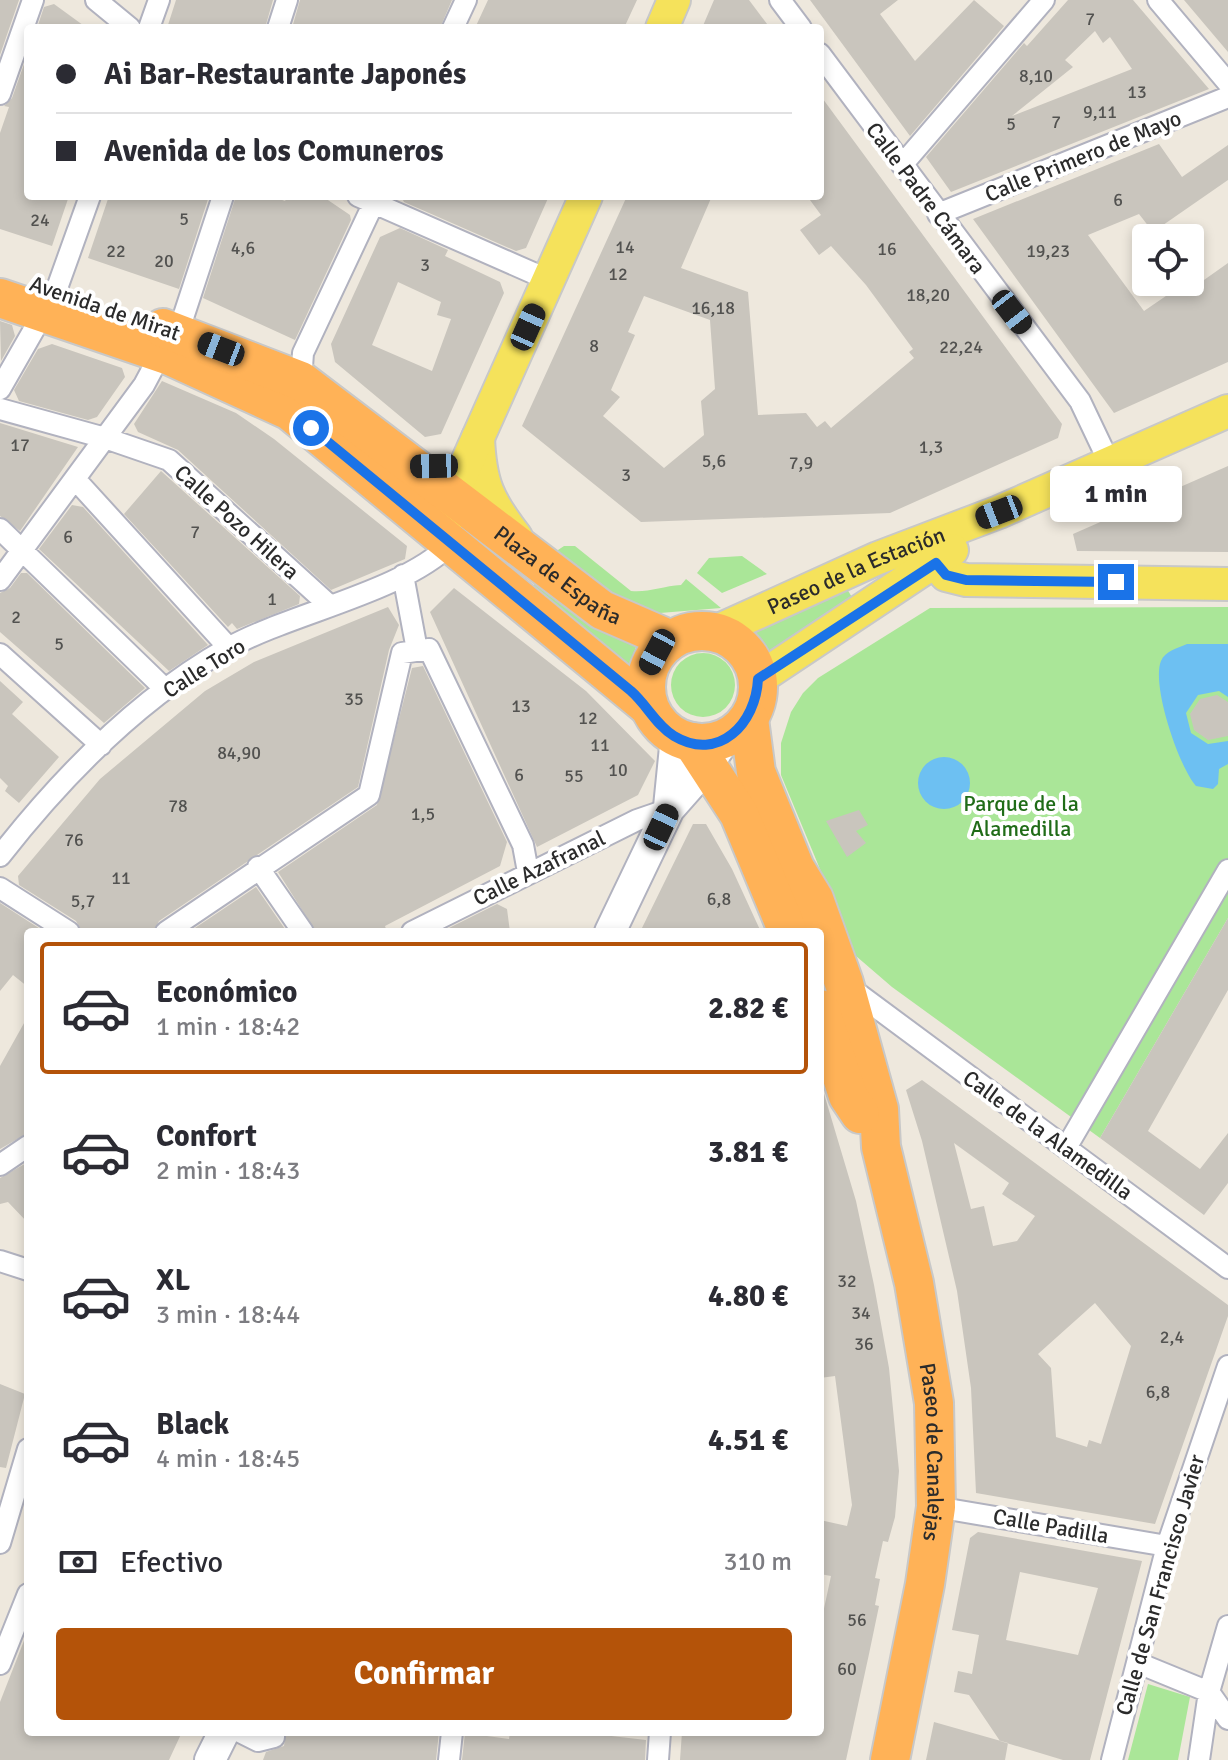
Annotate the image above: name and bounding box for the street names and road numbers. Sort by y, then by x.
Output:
street label: Calle Primero de Mayo [981,104,1185,208]
street label: Calle Padre Cámara [860,117,992,279]
street label: Avenida de Mirat [26,270,184,346]
street label: Calle Pozo Hilera [169,459,305,585]
street label: Plaza de España [489,519,626,630]
street label: Paseo de la Estación [763,520,949,620]
street label: Calle Toro [158,632,250,704]
street label: Calle Azafranal [469,824,609,912]
street label: Calle de la Alamedilla [958,1064,1138,1206]
street label: Paseo de Canalejas [914,1361,950,1543]
street label: Calle de San Francisco Javier [1110,1452,1210,1718]
street label: Calle Padilla [991,1503,1111,1549]

